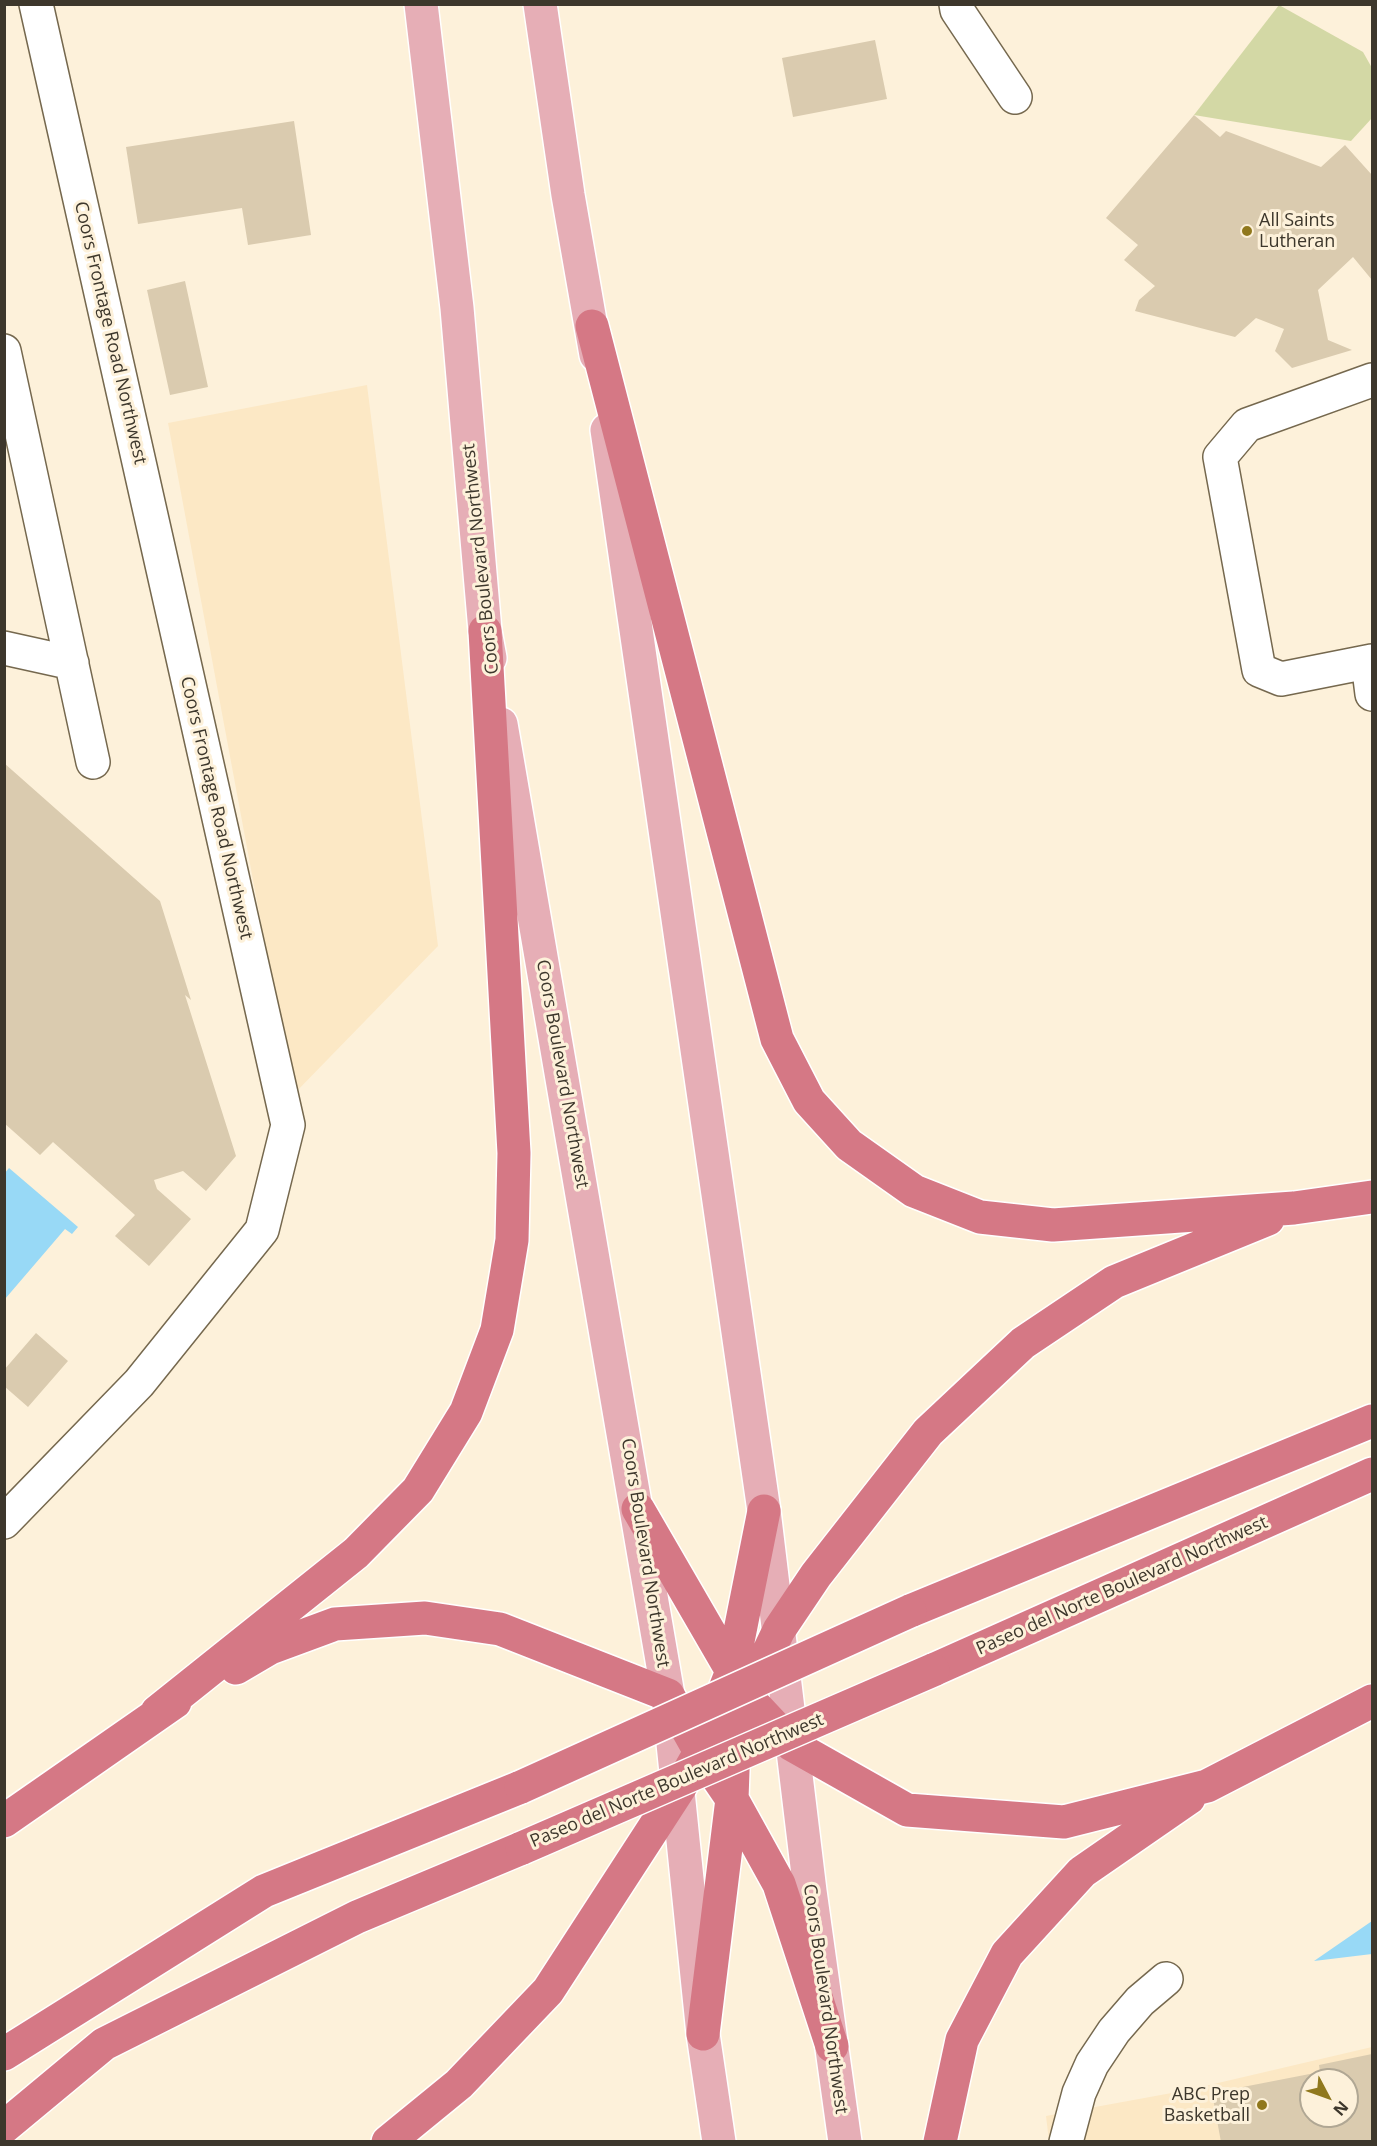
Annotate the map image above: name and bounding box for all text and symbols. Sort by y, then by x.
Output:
street label: Coors Frontage Road Northwest [69,200,151,466]
place label: All Saints Lutheran [1259,210,1335,252]
marker: All Saints Lutheran [1240,224,1254,238]
street label: Coors Boulevard Northwest [458,442,504,676]
street label: Coors Frontage Road Northwest [175,675,257,941]
street label: Coors Boulevard Northwest [531,958,593,1190]
street label: Coors Boulevard Northwest [616,1437,674,1669]
street label: Paseo del Norte Boulevard Northwest [973,1512,1271,1660]
street label: Paseo del Norte Boulevard Northwest [527,1709,827,1853]
street label: Coors Boulevard Northwest [798,1883,852,2115]
north arrow [1299,2068,1359,2128]
place label: ABC Prep Basketball [1164,2084,1250,2126]
text: N [1329,2096,1354,2121]
marker: ABC Prep Basketball [1255,2098,1269,2112]

